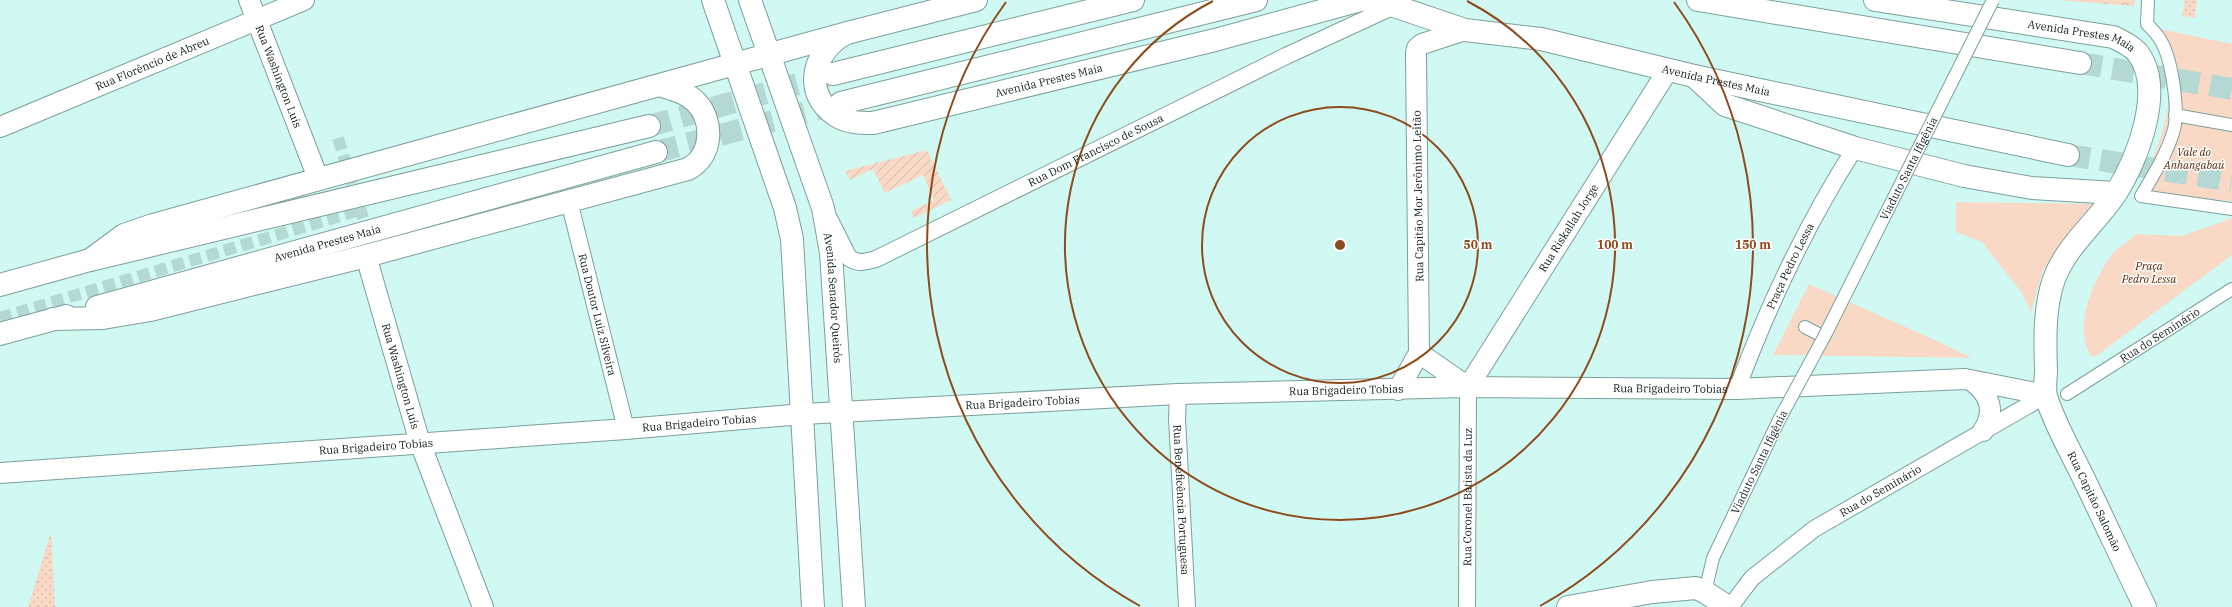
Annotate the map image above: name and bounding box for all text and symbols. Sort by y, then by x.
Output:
street label: Avenida Prestes Maia [2027,17,2138,55]
street label: Rua Washington Luís [252,23,305,130]
street label: Rua Florêncio de Abreu [93,33,211,93]
street label: Avenida Prestes Maia [994,60,1104,100]
street label: Avenida Prestes Maia [1661,62,1771,99]
street label: Rua Capitão Mor Jerônimo Leitão [1410,110,1426,282]
street label: Rua Dom Francisco de Sousa [1026,111,1166,190]
street label: Viaduto Santa Ifigênia [1877,114,1940,222]
park label: Vale do Anhangabaú [2163,145,2225,172]
street label: Rua Riskallah Jorge [1535,181,1601,275]
street label: Praça Pedro Lessa [1763,221,1817,311]
street label: Avenida Prestes Maia [272,222,382,265]
street label: Avenida Senador Queirós [820,231,845,364]
text: 50 m [1464,237,1493,252]
text: 100 m [1597,237,1633,252]
text: 150 m [1735,237,1771,252]
centre of rings [1333,238,1347,252]
street label: Rua Doutor Luiz Silveira [575,252,619,377]
park label: Praça Pedro Lessa [2121,259,2176,286]
street label: Rua do Seminário [2117,304,2202,366]
street label: Rua Washington Luís [379,322,423,431]
street label: Rua Brigadeiro Tobias [1613,381,1727,396]
street label: Rua Brigadeiro Tobias [1289,382,1404,398]
street label: Rua Brigadeiro Tobias [965,392,1080,412]
street label: Viaduto Santa Ifigênia [1728,408,1790,516]
street label: Rua Brigadeiro Tobias [642,411,757,435]
street label: Rua Beneficência Portuguesa [1170,424,1192,576]
street label: Rua Coronel Batista da Luz [1460,427,1475,566]
street label: Rua Brigadeiro Tobias [318,436,434,458]
street label: Rua Capitão Salomão [2064,449,2124,554]
street label: Rua do Seminário [1837,462,1924,520]

